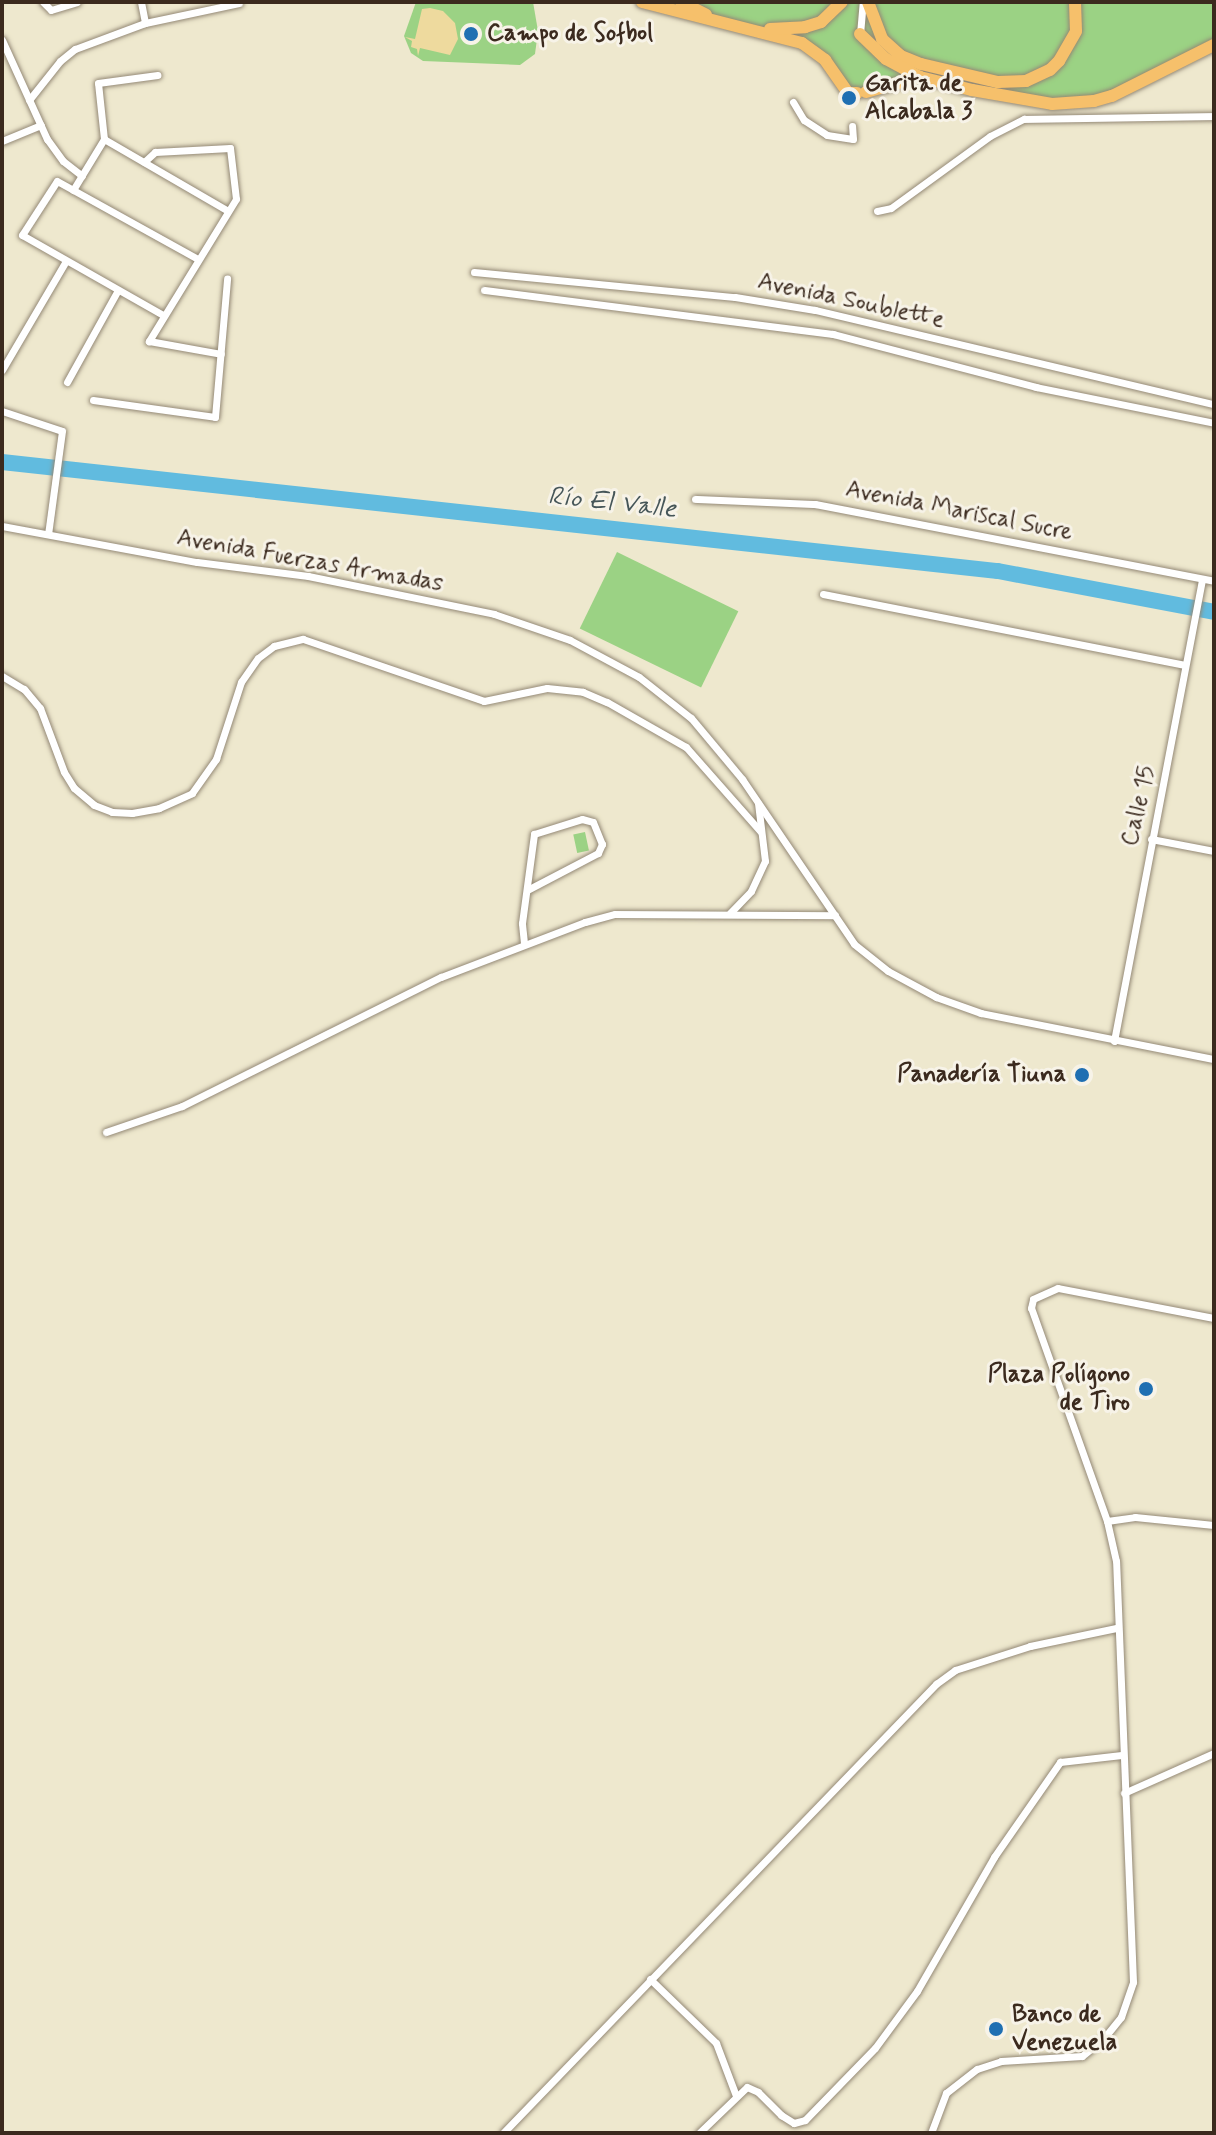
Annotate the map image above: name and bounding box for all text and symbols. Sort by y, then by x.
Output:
place label: Campo de Sofbol [487,20,657,48]
marker: Campo de Sofbol [462,25,480,43]
place label: Garita de Alcabala 3 [865,70,972,126]
marker: Garita de Alcabala 3 [840,89,858,107]
street label: Avenida Soublette [757,268,945,334]
street label: Avenida Mariscal Sucre [839,474,1079,548]
water label: Río El Valle [550,482,674,526]
street label: Avenida Fuerzas Armadas [173,523,447,599]
street label: Calle 15 [1116,763,1162,849]
place label: Panadería Tiuna [904,1061,1066,1089]
marker: Panadería Tiuna [1073,1066,1091,1084]
place label: Plaza Polígono de Tiro [990,1361,1130,1417]
marker: Plaza Polígono de Tiro [1137,1380,1155,1398]
place label: Banco de Venezuela [1012,2001,1117,2057]
marker: Banco de Venezuela [987,2020,1005,2038]

